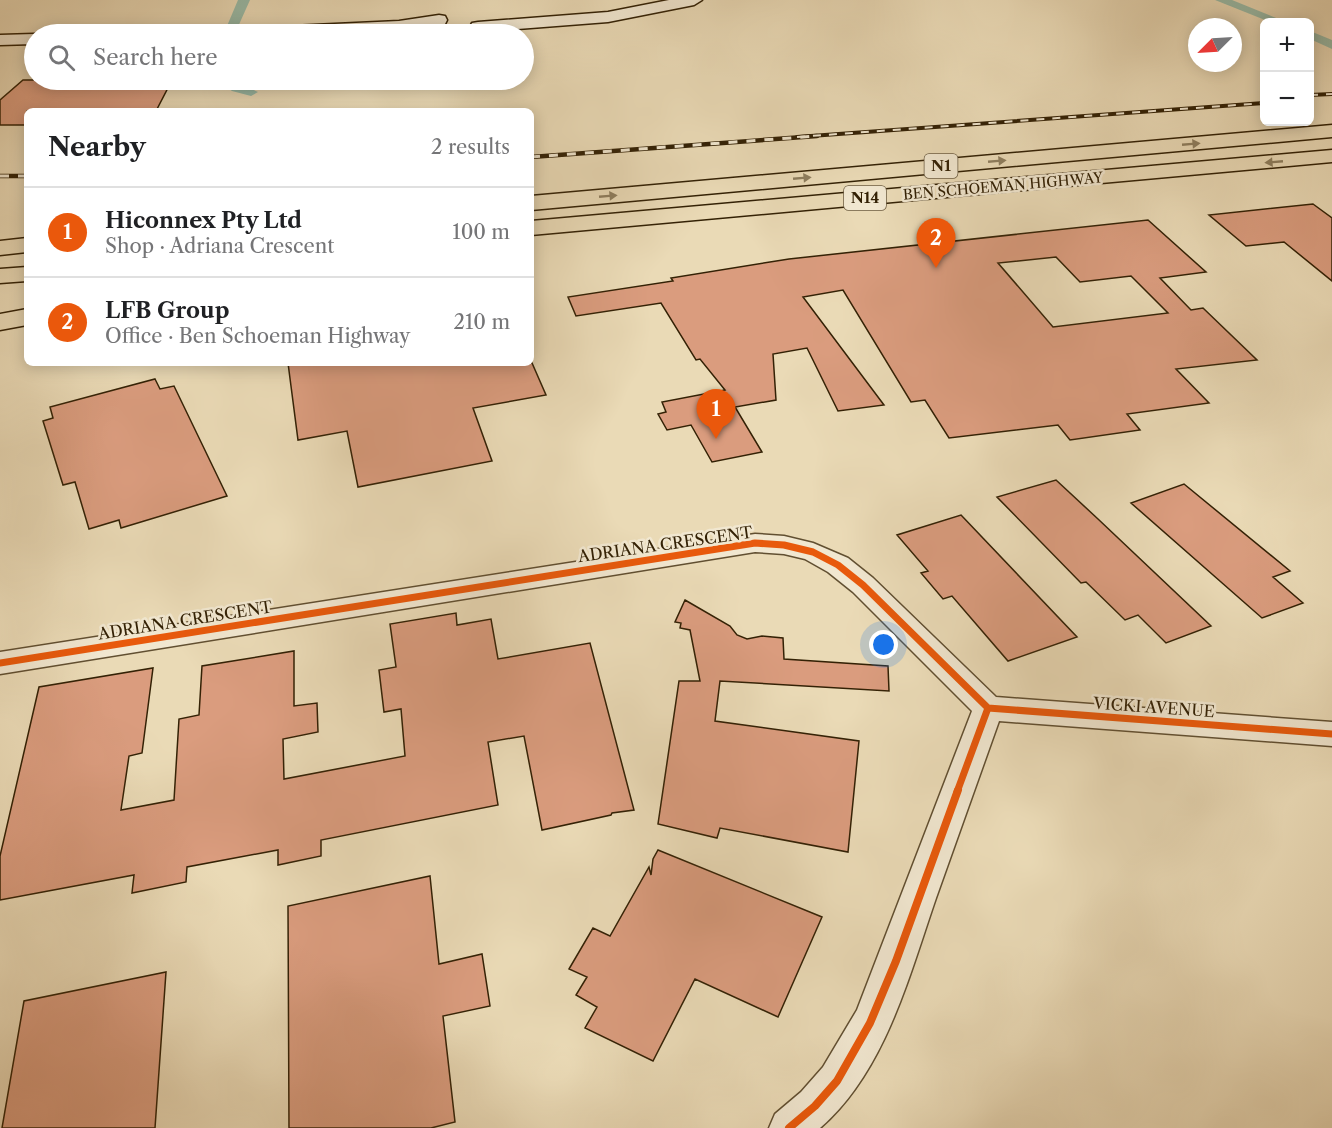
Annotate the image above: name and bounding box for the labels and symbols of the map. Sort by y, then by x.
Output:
north arrow [1188,18,1242,72]
one-way arrow [1181,139,1200,149]
road number: N1 [924,154,958,178]
one-way arrow [987,156,1006,166]
one-way arrow [1264,157,1283,167]
street label: BEN SCHOEMAN HIGHWAY [902,168,1105,204]
one-way arrow [793,173,812,183]
road number: N14 [844,186,886,210]
one-way arrow [599,191,618,201]
pin: 2 [916,218,956,268]
pin: 1 [696,390,736,439]
street label: ADRIANA CRESCENT [575,522,754,566]
street label: ADRIANA CRESCENT [95,596,274,644]
your location [869,630,898,659]
street label: VICKI AVENUE [1092,693,1215,721]

